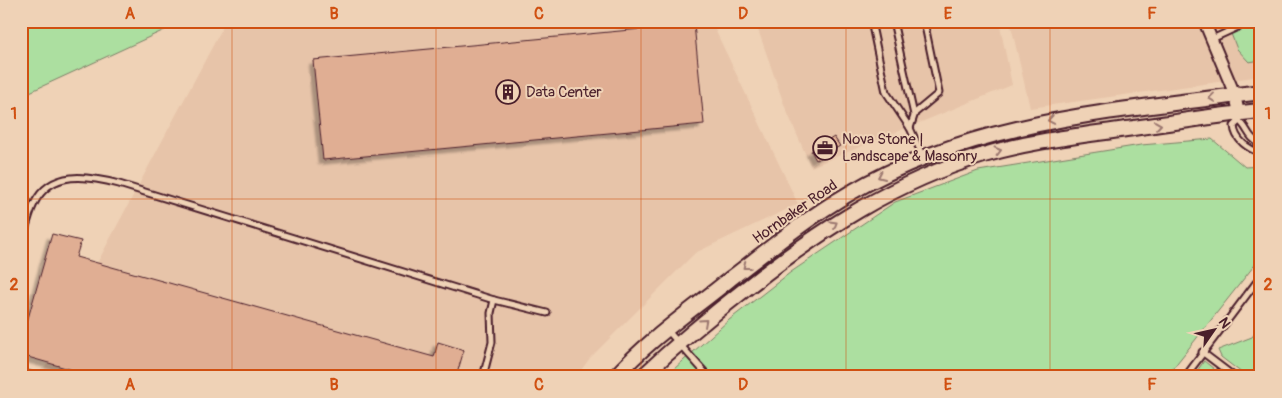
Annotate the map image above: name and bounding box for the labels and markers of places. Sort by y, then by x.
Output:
building icon: Data Center [495,79,521,105]
place label: Data Center [526,83,602,102]
place label: Nova Stone | Landscape & Masonry [842,130,978,166]
office icon: Nova Stone | Landscape & Masonry [812,135,838,161]

